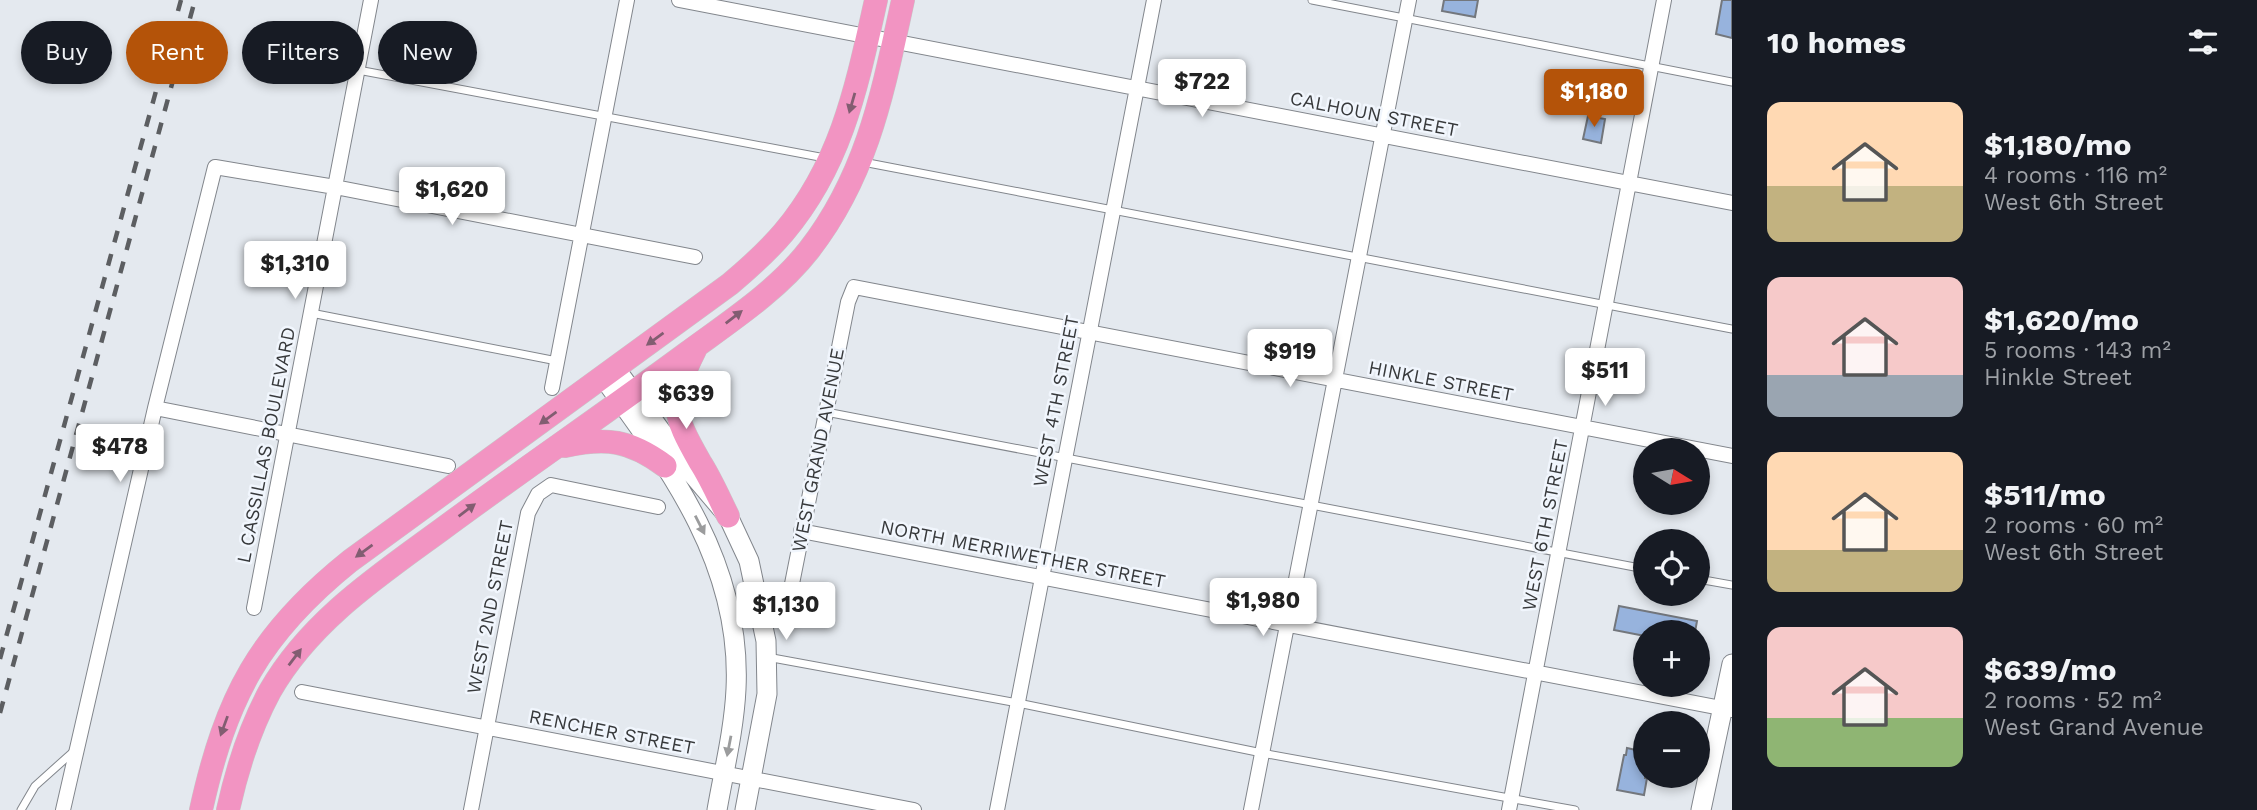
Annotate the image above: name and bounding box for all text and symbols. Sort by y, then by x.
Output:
chip: Buy [21,21,112,84]
chip: Rent [126,21,228,84]
chip: Filters [242,21,364,84]
chip: New [378,21,477,84]
icon: filters [2184,23,2222,61]
text: 10 homes [1767,25,1906,60]
pin: $722 [1161,60,1243,119]
text: $722 [1174,68,1230,95]
pin: $1,180 [1537,69,1651,129]
text: $1,180 [1560,78,1628,105]
street label: CALHOUN STREET [1288,86,1460,142]
one-way arrow [846,93,856,114]
text: $1,180/mo [1984,127,2131,162]
icon: home [1823,130,1907,214]
text: 4 rooms · 116 m² [1984,162,2167,189]
pin: $1,620 [395,168,509,227]
text: $1,620 [415,176,489,203]
text: West 6th Street [1984,189,2163,216]
pin: $1,310 [238,242,352,301]
text: $1,310 [260,250,330,277]
text: $1,620/mo [1984,302,2139,337]
icon: home [1823,305,1907,389]
one-way arrow [725,309,743,324]
street label: WEST 4TH STREET [1028,313,1084,489]
street label: L CASSILLAS BOULEVARD [232,325,300,565]
pin: $919 [1249,330,1331,389]
one-way arrow [646,332,664,346]
text: 5 rooms · 143 m² [1984,337,2171,364]
text: $919 [1264,338,1317,365]
street label: WEST GRAND AVENUE [787,346,849,554]
pin: $511 [1564,348,1646,408]
street label: HINKLE STREET [1366,356,1516,406]
text: $511 [1581,357,1629,384]
text: Hinkle Street [1984,364,2132,391]
pin: $639 [645,372,727,431]
text: $639 [658,380,714,407]
one-way arrow [539,410,557,424]
pin: $478 [79,424,161,484]
text: $478 [92,433,148,460]
street label: WEST 6TH STREET [1517,437,1573,613]
north arrow [1633,438,1710,514]
map controls [1633,438,1710,788]
text: $511/mo [1984,477,2106,512]
icon: home [1823,480,1907,564]
one-way arrow [458,504,476,518]
text: 2 rooms · 60 m² [1984,512,2163,539]
one-way arrow [694,515,705,535]
street label: NORTH MERRIWETHER STREET [878,515,1168,593]
street label: WEST 2ND STREET [462,518,518,696]
button: locate [1633,529,1710,606]
text: West 6th Street [1984,539,2163,566]
one-way arrow [355,544,373,558]
pin: $1,980 [1206,578,1320,638]
pin: $1,130 [729,582,843,642]
text: $1,980 [1226,587,1300,614]
text: $1,130 [752,591,820,618]
button: + [1633,620,1710,697]
one-way arrow [287,648,301,666]
text: $639/mo [1984,652,2117,687]
icon: home [1823,655,1907,739]
text: 2 rooms · 52 m² [1984,687,2162,714]
street label: RENCHER STREET [527,705,697,759]
button: − [1633,711,1710,788]
text: West Grand Avenue [1984,714,2204,741]
one-way arrow [218,716,229,737]
one-way arrow [723,735,734,757]

